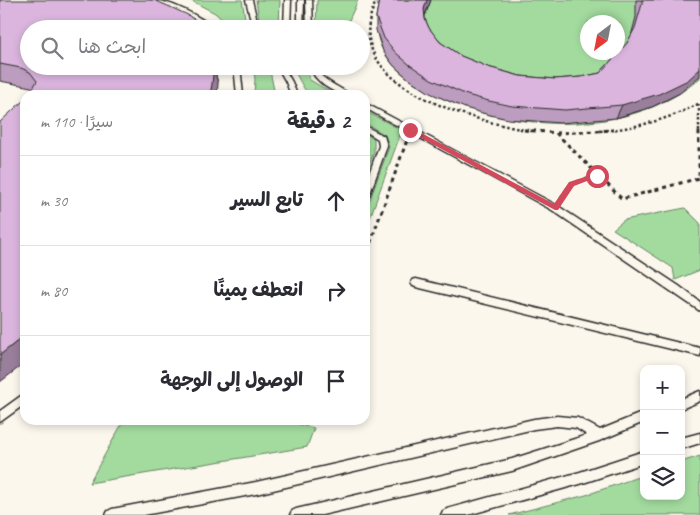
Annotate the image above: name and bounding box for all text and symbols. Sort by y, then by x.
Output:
north arrow [580,15,625,60]
search box [20,20,370,75]
icon: search [38,34,66,62]
text: ابحث هنا [78,35,146,59]
text: 2 دقيقة [287,108,350,134]
text: سيرًا · 110 m [40,112,113,132]
route end [399,119,422,142]
route start [586,165,609,188]
icon: ahead [322,187,350,215]
text: تابع السير [231,188,303,212]
text: 30 m [40,191,67,211]
icon: right [322,277,350,305]
text: انعطف يمينًا [214,278,303,302]
text: 80 m [40,281,67,301]
map controls [640,365,685,500]
button: + [640,365,685,410]
icon: arrive [322,367,350,395]
text: الوصول إلى الوجهة [160,368,303,392]
button: − [640,410,685,455]
button: layers [640,455,685,500]

